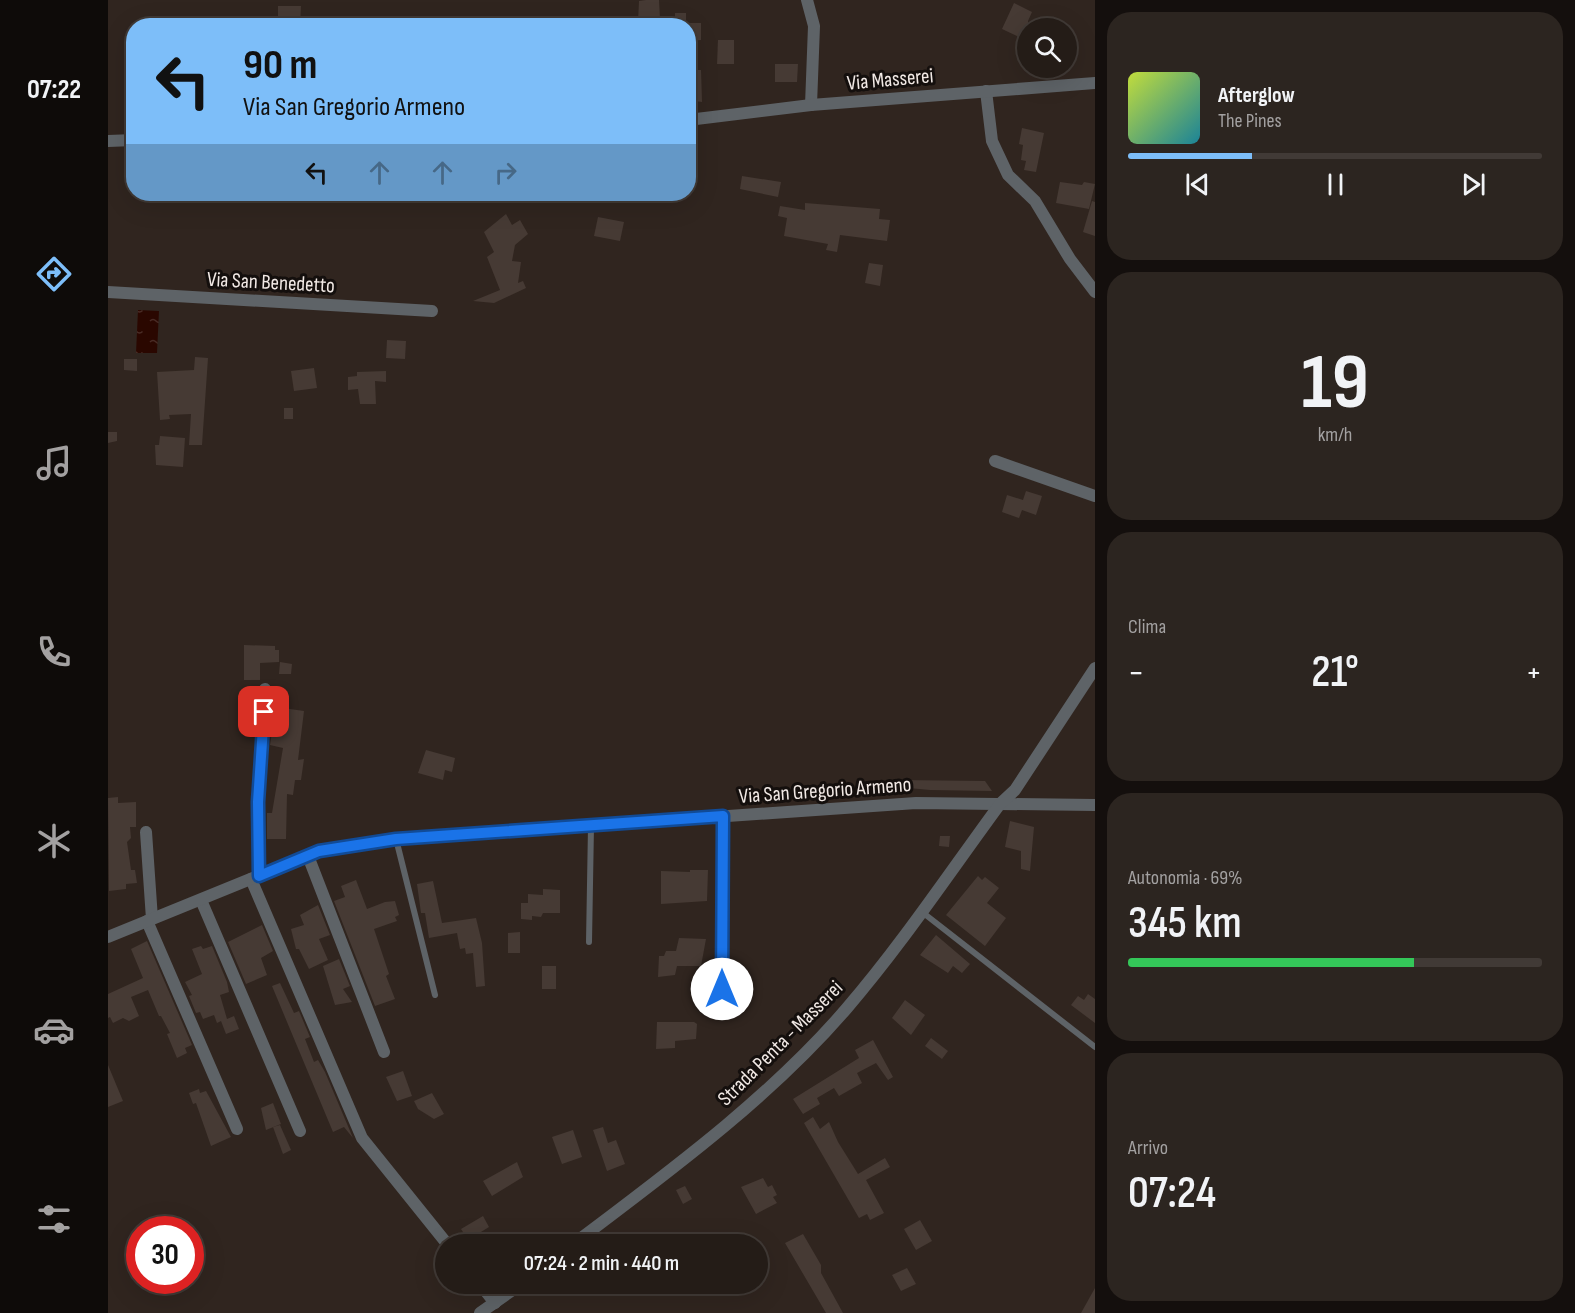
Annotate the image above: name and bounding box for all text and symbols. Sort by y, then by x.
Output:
map controls [1017,18,1077,78]
button: search [1017,18,1077,78]
text: 90 m [243,40,317,91]
icon: left [144,42,222,120]
street label: Via Masserei [846,63,934,96]
text: 07:22 [27,74,81,106]
text: Afterglow [1218,82,1295,109]
text: Via San Gregorio Armeno [243,91,465,123]
text: The Pines [1218,109,1282,133]
icon: left [300,156,333,189]
icon: ahead [363,156,396,189]
icon: ahead [426,156,459,189]
icon: right [489,156,522,189]
icon: previous [1181,168,1214,201]
icon: pause [1319,168,1352,201]
icon: next [1457,168,1490,201]
icon: directions [33,253,75,295]
street label: Via San Benedetto [206,267,335,298]
text: 19 [1301,337,1369,430]
text: km/h [1318,423,1352,447]
icon: music [33,442,75,484]
text: Clima [1128,615,1166,639]
icon: phone [33,631,75,673]
text: 21° [1311,645,1359,700]
text: − [1128,653,1144,693]
text: + [1526,653,1542,693]
pin [238,686,289,737]
icon: arrive [247,695,280,728]
street label: Via San Gregorio Armeno [738,772,912,809]
icon: climate [33,820,75,862]
text: Autonomia · 69% [1128,866,1243,890]
text: 345 km [1128,896,1242,951]
position arrow [690,957,754,1021]
street label: Strada Penta - Masserei [713,976,848,1111]
icon: car [33,1009,75,1051]
text: Arrivo [1128,1136,1168,1160]
text: 07:24 [1128,1166,1216,1221]
icon: filters [33,1198,75,1240]
speed limit sign: 30 [126,1216,204,1294]
text: 07:24 · 2 min · 440 m [524,1250,679,1277]

